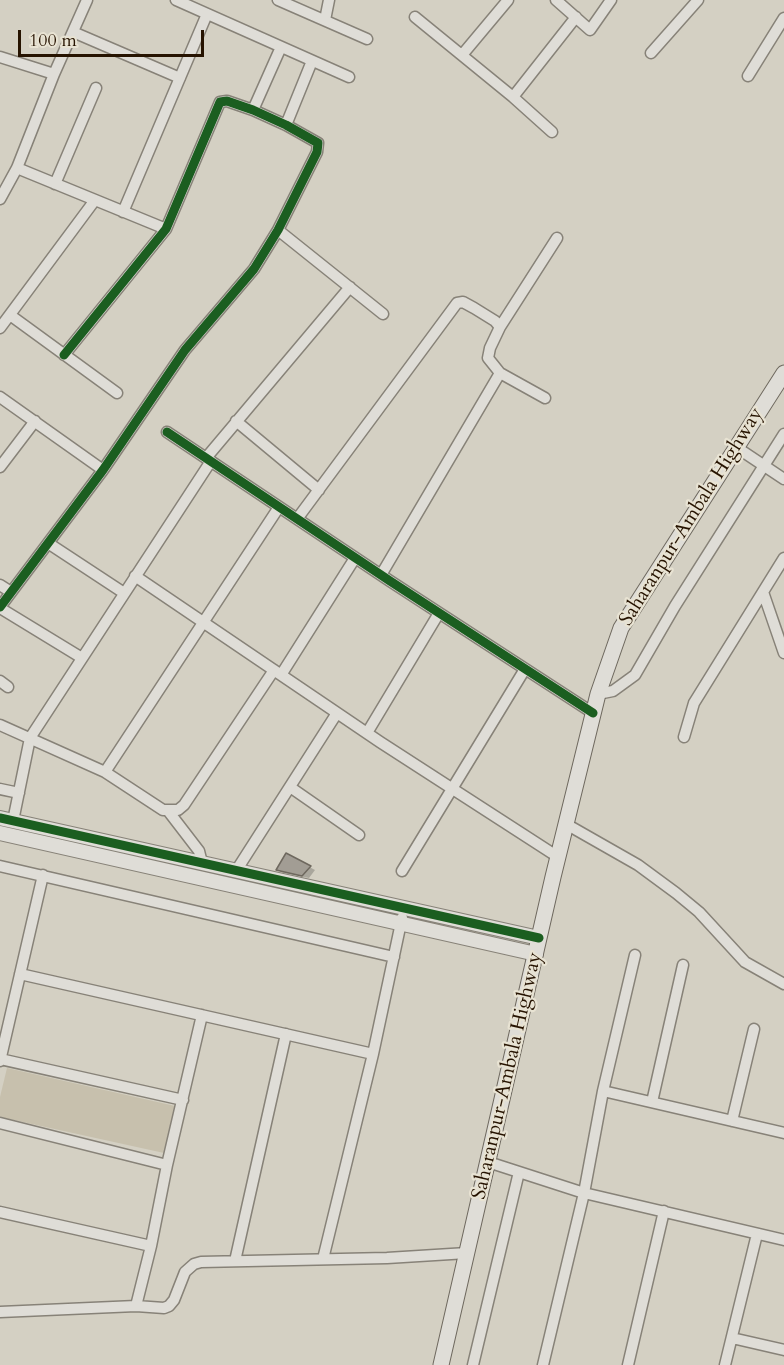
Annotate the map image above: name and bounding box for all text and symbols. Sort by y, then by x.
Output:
scale bar [21,18,207,56]
text: 100 m [29,28,77,53]
street label: Saharanpur-Ambala Highway [615,403,769,631]
street label: Saharanpur-Ambala Highway [468,950,548,1202]

